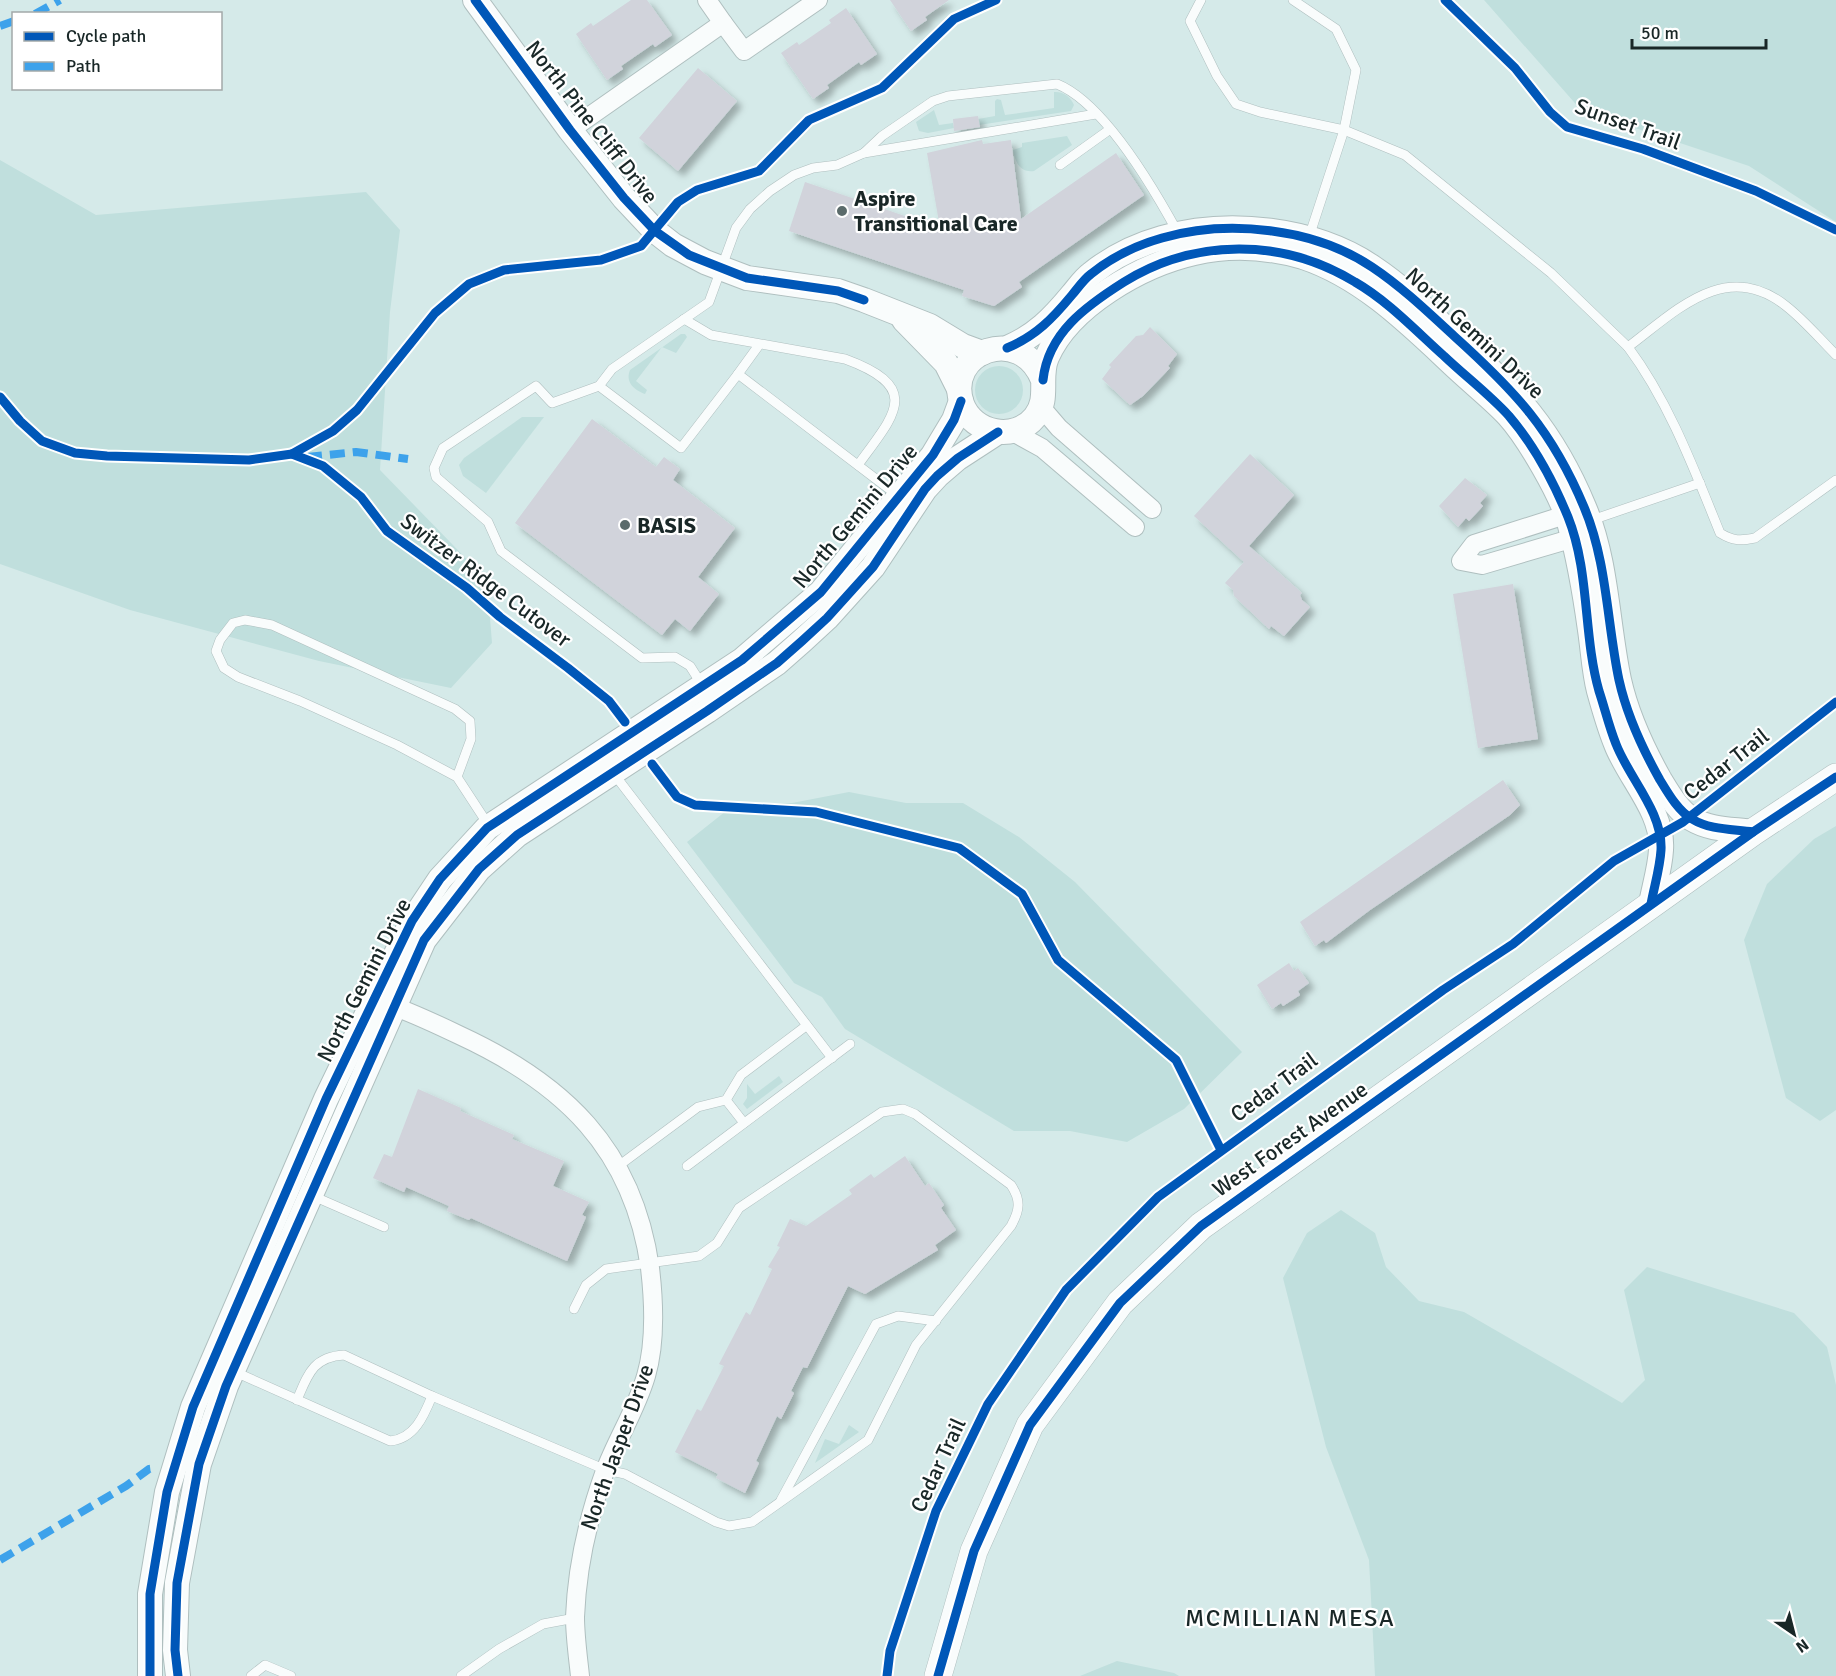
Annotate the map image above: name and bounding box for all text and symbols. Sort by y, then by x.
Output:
legend [12,12,222,90]
scale bar [1632,12,1766,50]
text: 50 m [1641,22,1679,44]
text: Cycle path [66,25,146,47]
street label: North Pine Cliff Drive [520,35,664,209]
text: Path [66,55,101,77]
street label: Sunset Trail [1571,92,1685,156]
place label: Aspire Transitional Care [854,185,1018,237]
marker: Aspire Transitional Care [835,204,849,218]
street label: North Gemini Drive [1400,262,1550,404]
street label: North Gemini Drive [787,438,923,594]
street label: Switzer Ridge Cutover [395,507,577,653]
place label: BASIS [637,512,696,539]
marker: BASIS [618,518,632,532]
street label: Cedar Trail [1678,722,1774,806]
street label: North Gemini Drive [311,894,417,1066]
street label: Cedar Trail [1225,1046,1323,1128]
street label: West Forest Avenue [1207,1075,1373,1203]
street label: North Jasper Drive [574,1360,660,1534]
street label: Cedar Trail [904,1413,972,1517]
district label: MCMILLIAN MESA [1185,1603,1395,1633]
north arrow [1764,1604,1824,1664]
text: N [1792,1634,1812,1657]

